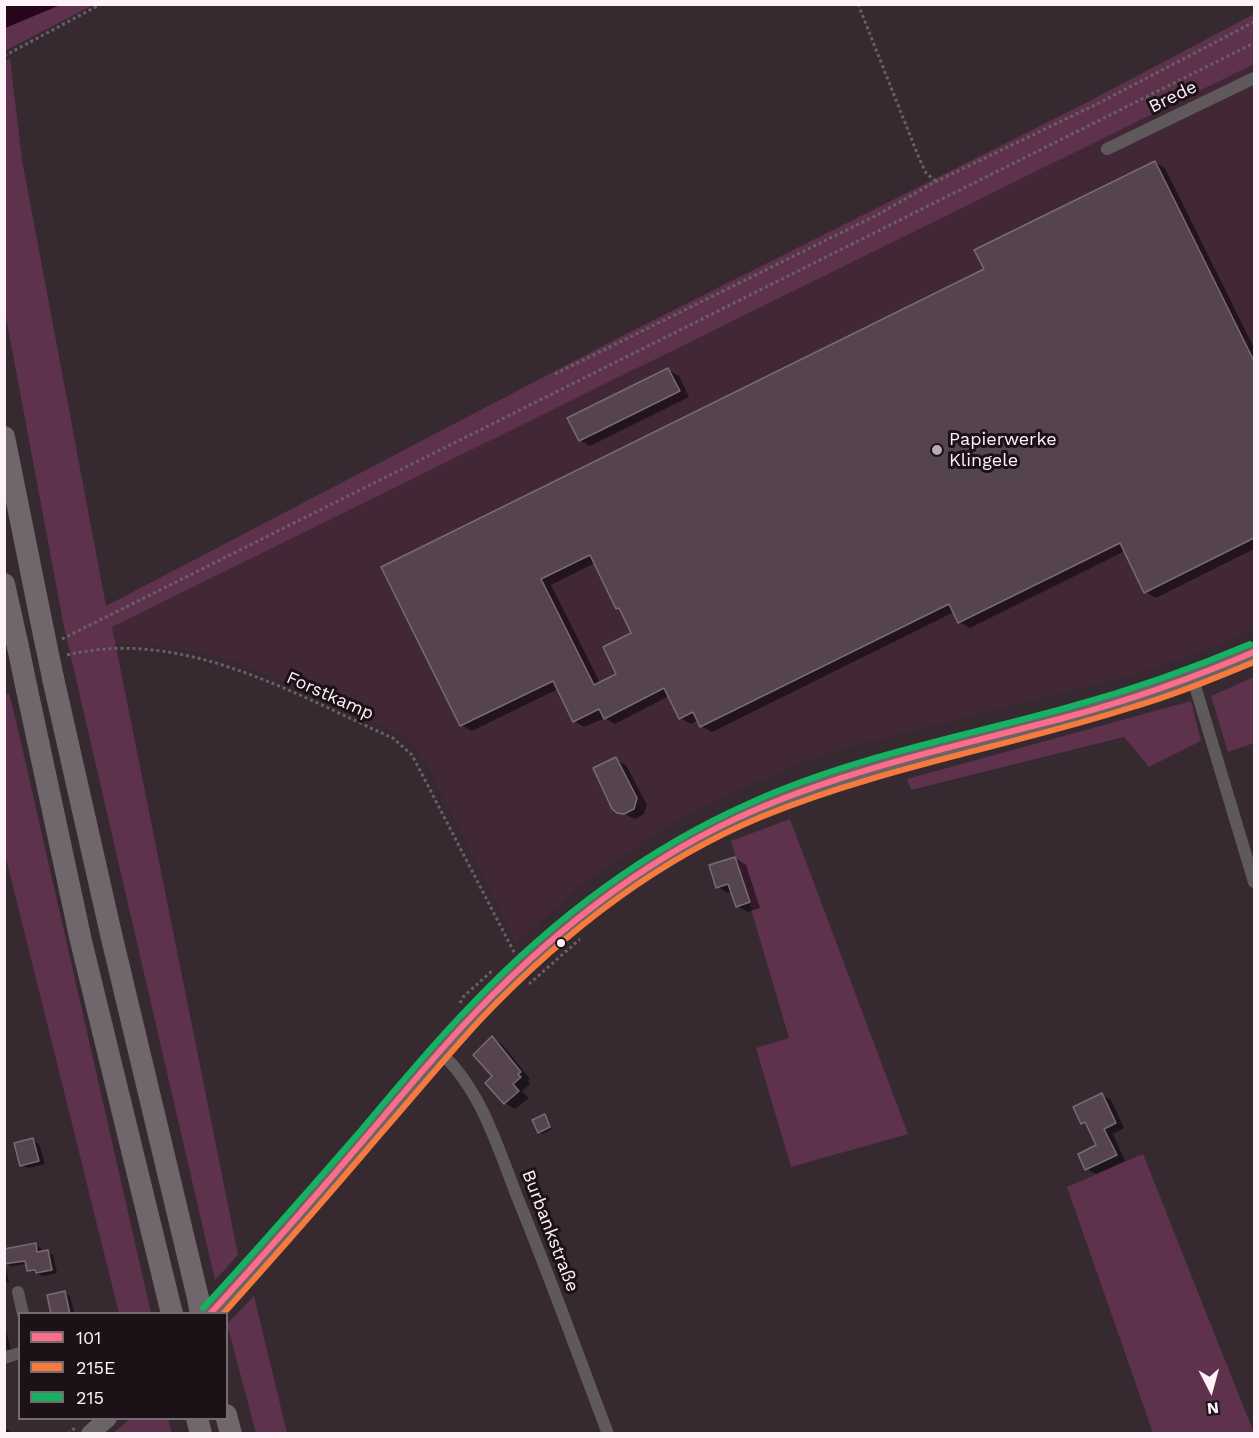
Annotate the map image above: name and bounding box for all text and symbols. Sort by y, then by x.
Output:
street label: Brede [1145,76,1201,118]
place label: Papierwerke Klingele [949,429,1057,472]
marker: Papierwerke Klingele [930,443,944,457]
street label: Forstkamp [283,667,377,725]
unlabelled marker [555,937,567,949]
street label: Burbankstraße [517,1167,583,1295]
legend [18,1312,228,1420]
text: 101 [76,1327,101,1348]
text: 215E [76,1357,115,1378]
north arrow [1181,1360,1241,1420]
text: 215 [76,1387,104,1408]
text: N [1206,1398,1220,1418]

